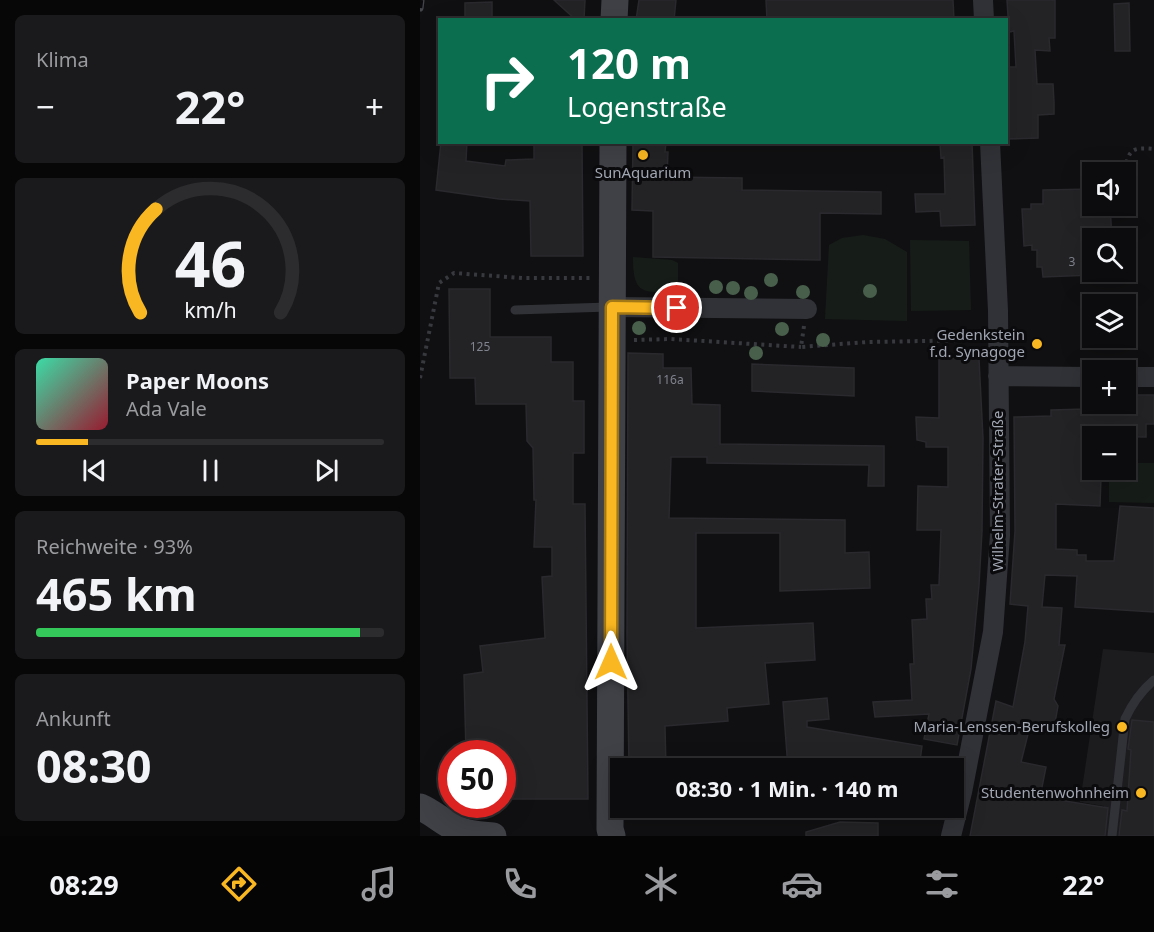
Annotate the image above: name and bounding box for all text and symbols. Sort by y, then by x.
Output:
text: 120 m [567,34,691,91]
icon: right [468,42,546,120]
text: Klima [36,46,89,73]
text: 22° [175,76,245,137]
text: − [36,84,55,129]
text: + [365,84,384,129]
text: Logenstraße [567,88,727,125]
marker: SunAquarium [636,148,650,162]
place label: SunAquarium [595,162,691,182]
map controls [1082,162,1136,480]
button: sound [1082,162,1136,216]
text: 46 [174,220,246,305]
button: search [1082,228,1136,282]
house number: 3 [1069,253,1076,270]
pin [651,282,702,333]
icon: arrive [660,291,693,324]
button: layers [1082,294,1136,348]
text: km/h [184,295,236,324]
place label: Gedenkstein f.d. Synagoge [929,324,1025,361]
marker: Gedenkstein f.d. Synagoge [1030,337,1044,351]
house number: 125 [470,338,490,355]
button: + [1082,360,1136,414]
text: Paper Moons [126,365,269,395]
house number: 116a [656,371,684,388]
text: Ada Vale [126,395,207,422]
street label: Wilhelm-Strater-Straße [987,411,1007,571]
button: − [1082,426,1136,480]
icon: previous [78,454,111,487]
icon: pause [194,454,227,487]
icon: next [310,454,343,487]
text: Reichweite · 93% [36,533,193,560]
text: 465 km [36,563,197,624]
position arrow [579,630,643,694]
text: Ankunft [36,705,111,732]
place label: Maria-Lenssen-Berufskolleg [914,716,1110,736]
marker: Maria-Lenssen-Berufskolleg [1115,720,1129,734]
text: 08:30 [36,735,152,796]
speed limit sign: 50 [438,740,516,818]
text: 08:30 · 1 Min. · 140 m [676,773,898,803]
place label: Studentenwohnheim [981,782,1129,802]
marker: Studentenwohnheim [1134,786,1148,800]
icon: directions [218,863,260,905]
icon: music [358,863,400,905]
icon: phone [499,863,541,905]
icon: climate [640,863,682,905]
icon: car [781,863,823,905]
icon: filters [921,863,963,905]
text: 08:29 [49,866,119,903]
text: 22° [1062,866,1105,903]

